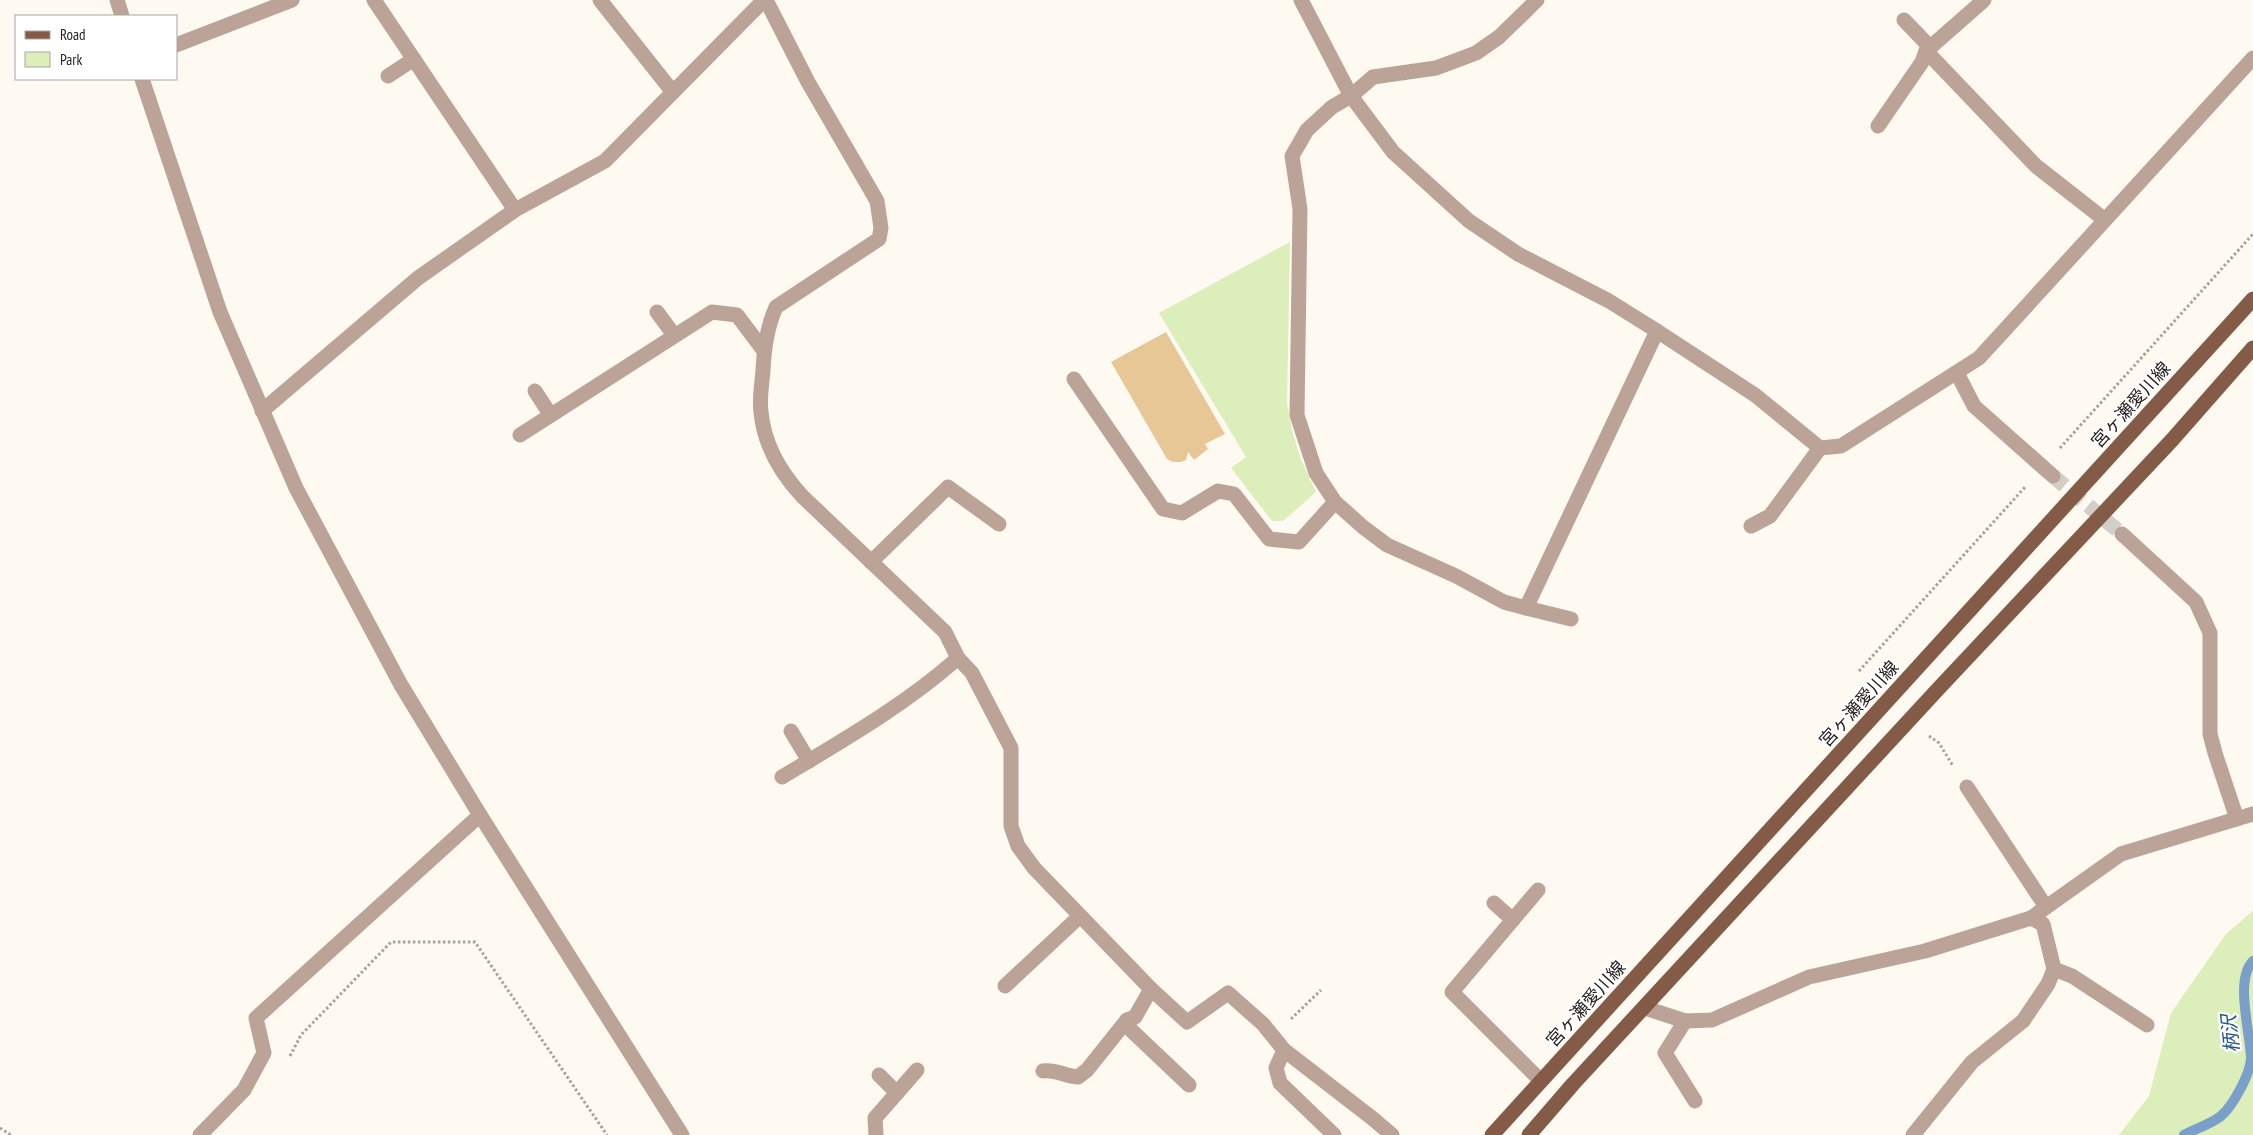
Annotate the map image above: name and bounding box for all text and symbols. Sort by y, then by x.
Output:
legend [15,15,178,80]
text: Road [60,25,86,44]
text: Park [60,50,82,69]
street label: 宮ヶ瀬愛川線 [2086,357,2175,452]
street label: 宮ヶ瀬愛川線 [1814,656,1903,751]
street label: 宮ヶ瀬愛川線 [1541,956,1630,1051]
water label: 柄沢 [2216,1011,2244,1054]

